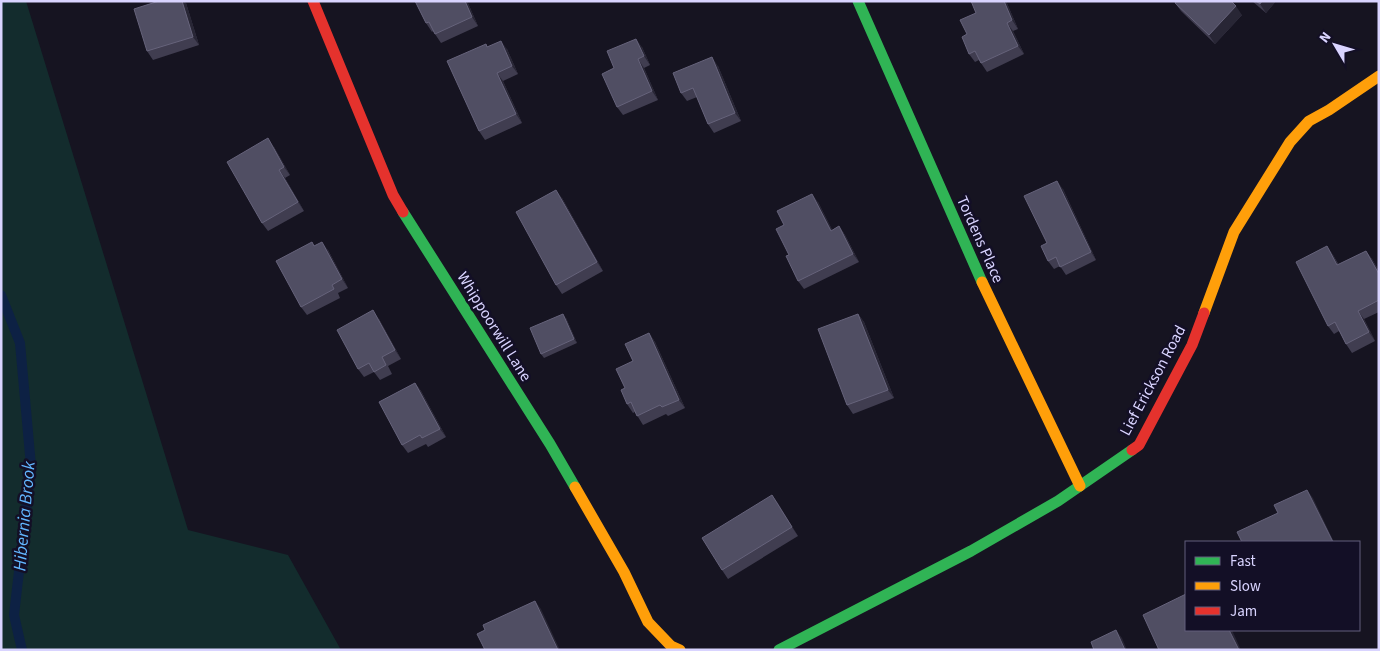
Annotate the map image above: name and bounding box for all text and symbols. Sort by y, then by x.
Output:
north arrow [1310,20,1360,70]
text: N [1315,28,1336,47]
street label: Tordens Place [951,192,1009,286]
street label: Whippoorwill Lane [452,267,537,386]
street label: Lief Erickson Road [1114,321,1191,440]
water label: Hibernia Brook [7,460,42,572]
legend [1185,541,1360,631]
text: Fast [1230,551,1256,572]
text: Slow [1230,576,1261,597]
text: Jam [1230,601,1257,622]

